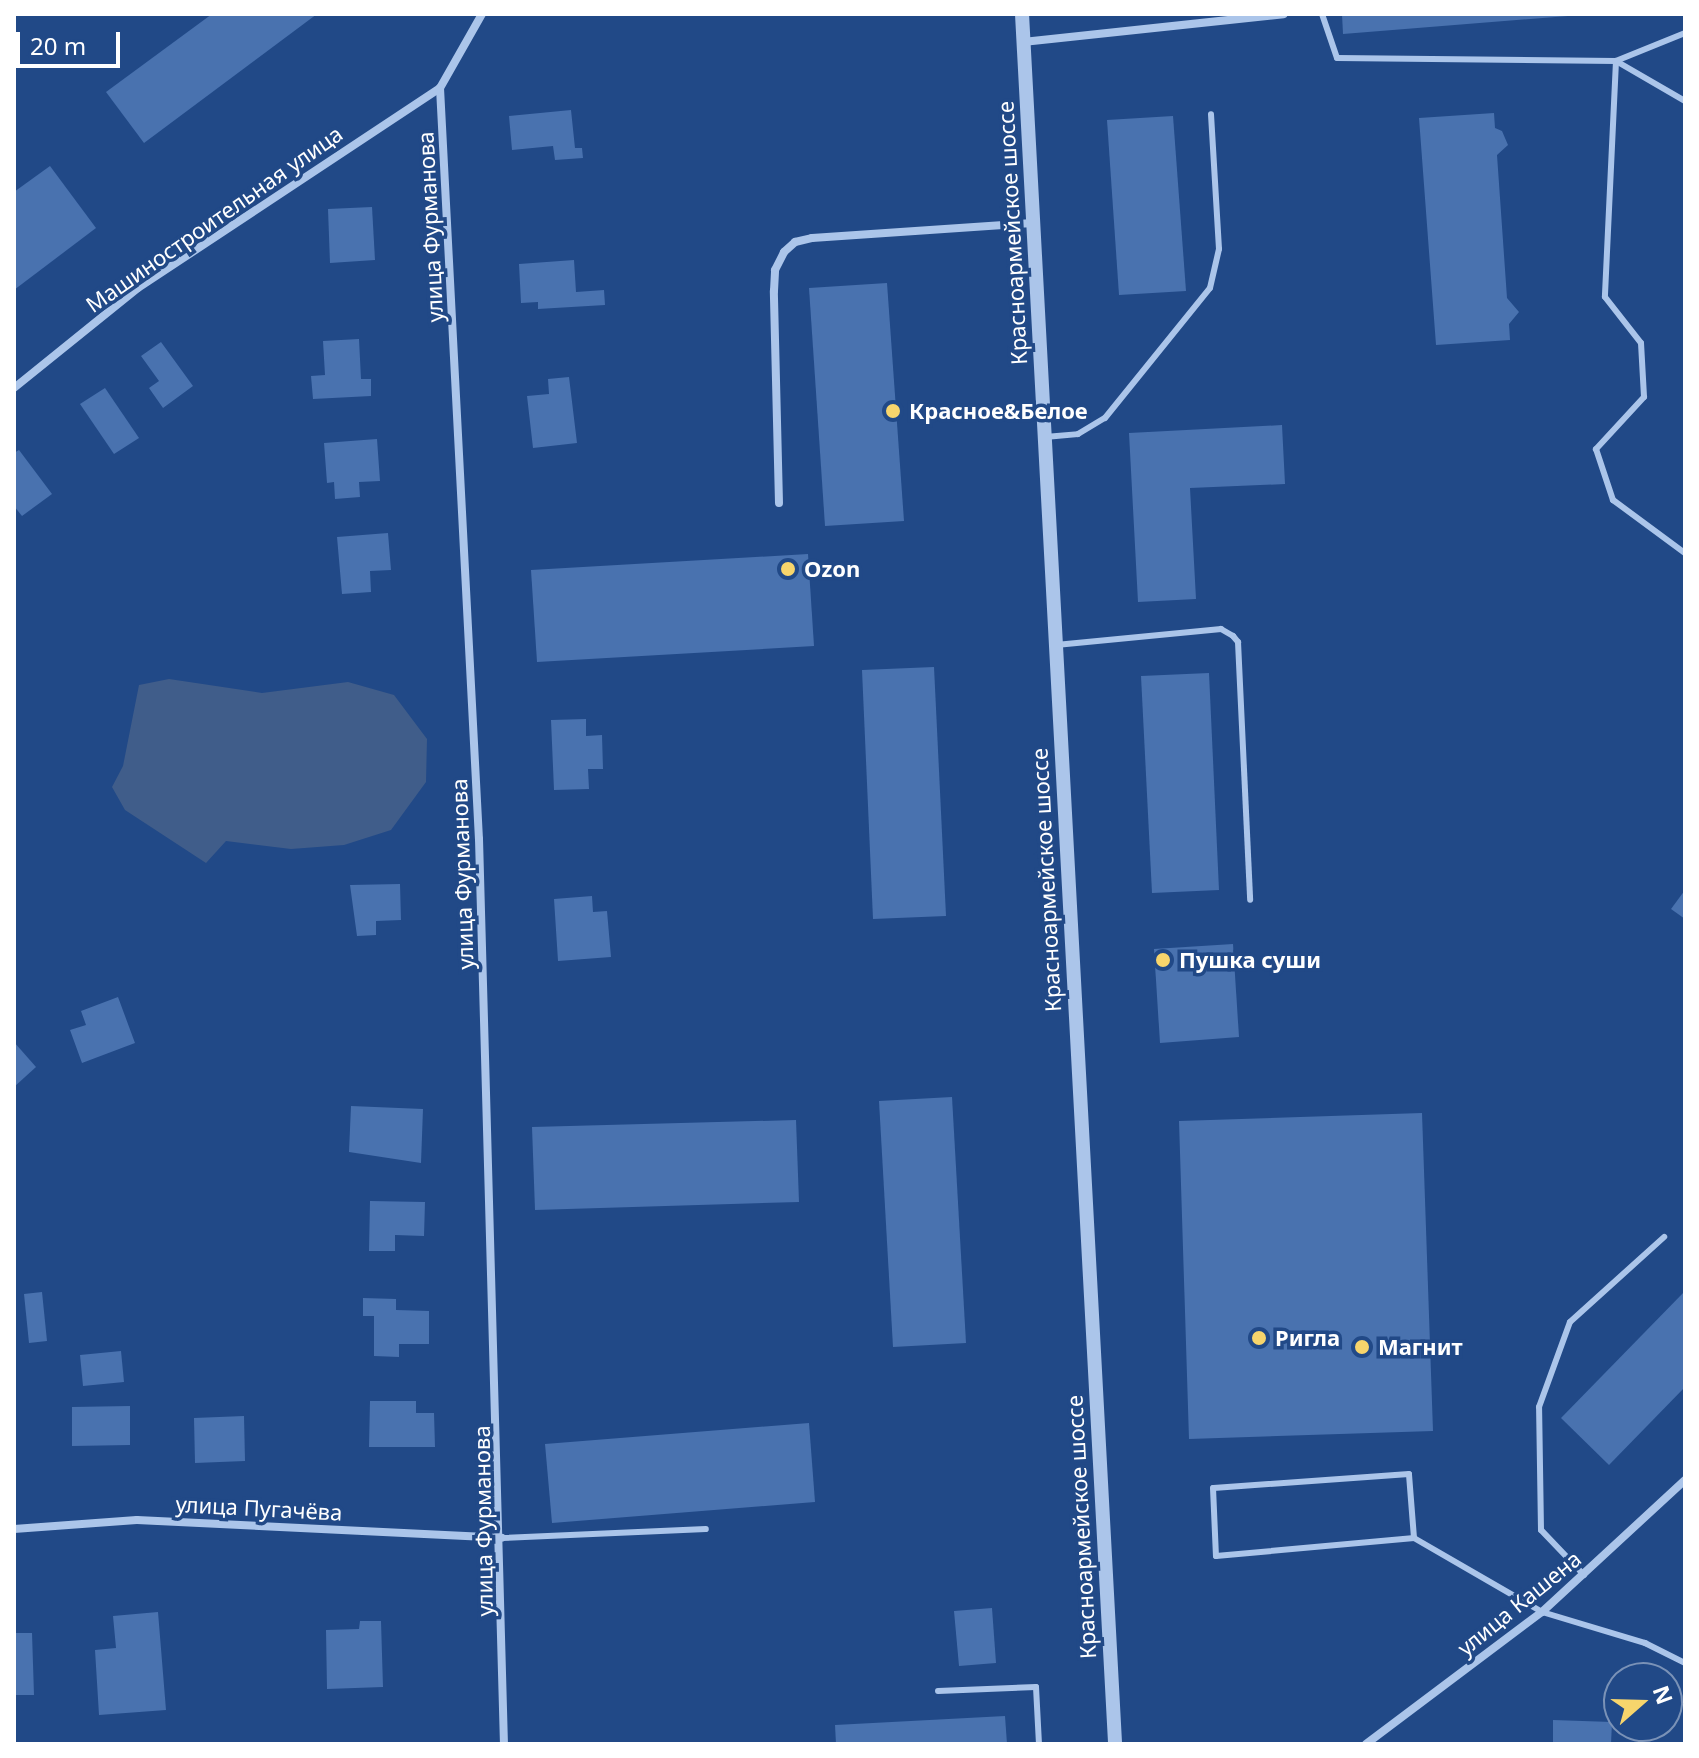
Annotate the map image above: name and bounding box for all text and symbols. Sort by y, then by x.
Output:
scale bar [20,16,124,66]
text: 20 m [30,29,86,62]
street label: Красноармейское шоссе [992,100,1032,366]
street label: Машиностроительная улица [81,120,347,318]
street label: улица Фурманова [412,131,448,323]
place label: Красное&Белое [909,398,1088,424]
marker: Красное&Белое [884,402,902,420]
place label: Ozon [804,556,860,582]
marker: Ozon [779,560,797,578]
street label: Красноармейское шоссе [1026,747,1066,1013]
street label: улица Фурманова [445,778,479,970]
place label: Пушка суши [1179,947,1321,973]
marker: Пушка суши [1154,951,1172,969]
place label: Ригла [1275,1325,1340,1351]
marker: Ригла [1250,1329,1268,1347]
place label: Магнит [1378,1334,1463,1360]
marker: Магнит [1353,1338,1371,1356]
street label: Красноармейское шоссе [1061,1394,1101,1660]
street label: улица Фурманова [468,1425,498,1617]
street label: улица Пугачёва [175,1490,343,1526]
street label: улица Кашена [1452,1545,1586,1661]
north arrow [1603,1662,1683,1742]
text: N [1647,1681,1681,1708]

